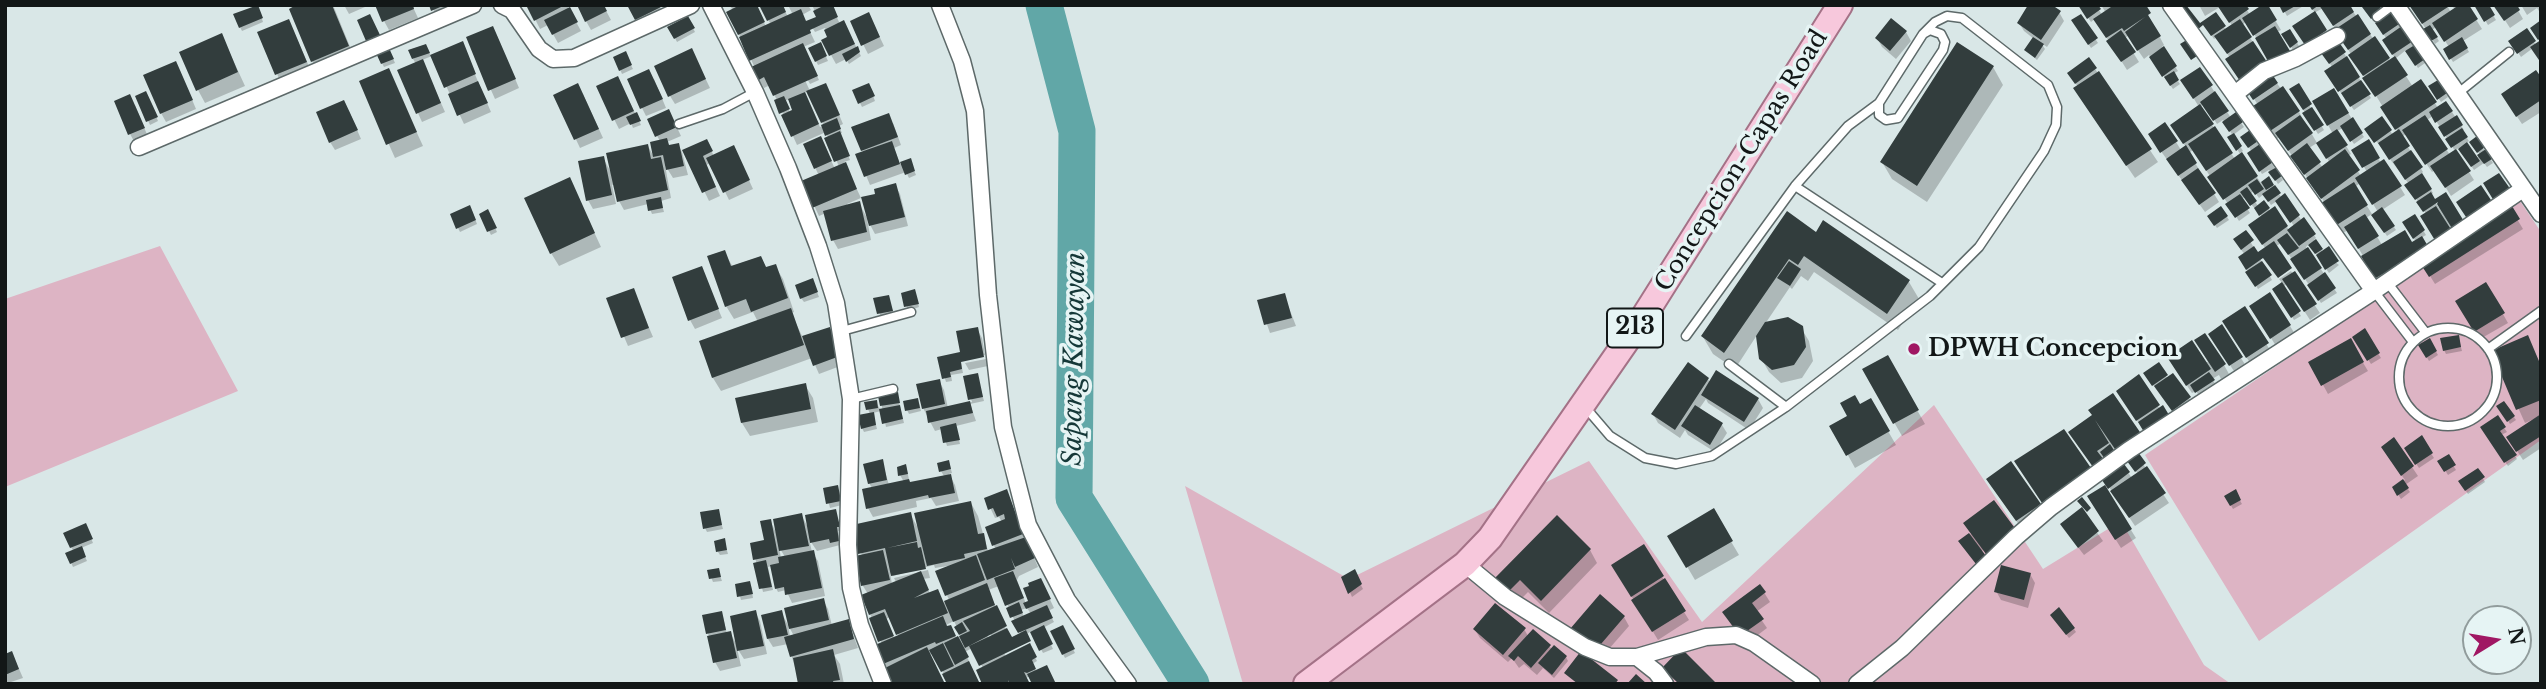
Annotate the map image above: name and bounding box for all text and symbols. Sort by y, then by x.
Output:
street label: Concepcion-Capas Road [1650,25,1834,297]
water label: Sapang Kawayan [1058,252,1092,466]
road number: 213 [1607,308,1663,348]
place label: DPWH Concepcion [1928,335,2178,363]
marker: DPWH Concepcion [1906,341,1922,357]
north arrow [2462,605,2532,675]
text: N [2503,625,2529,647]

